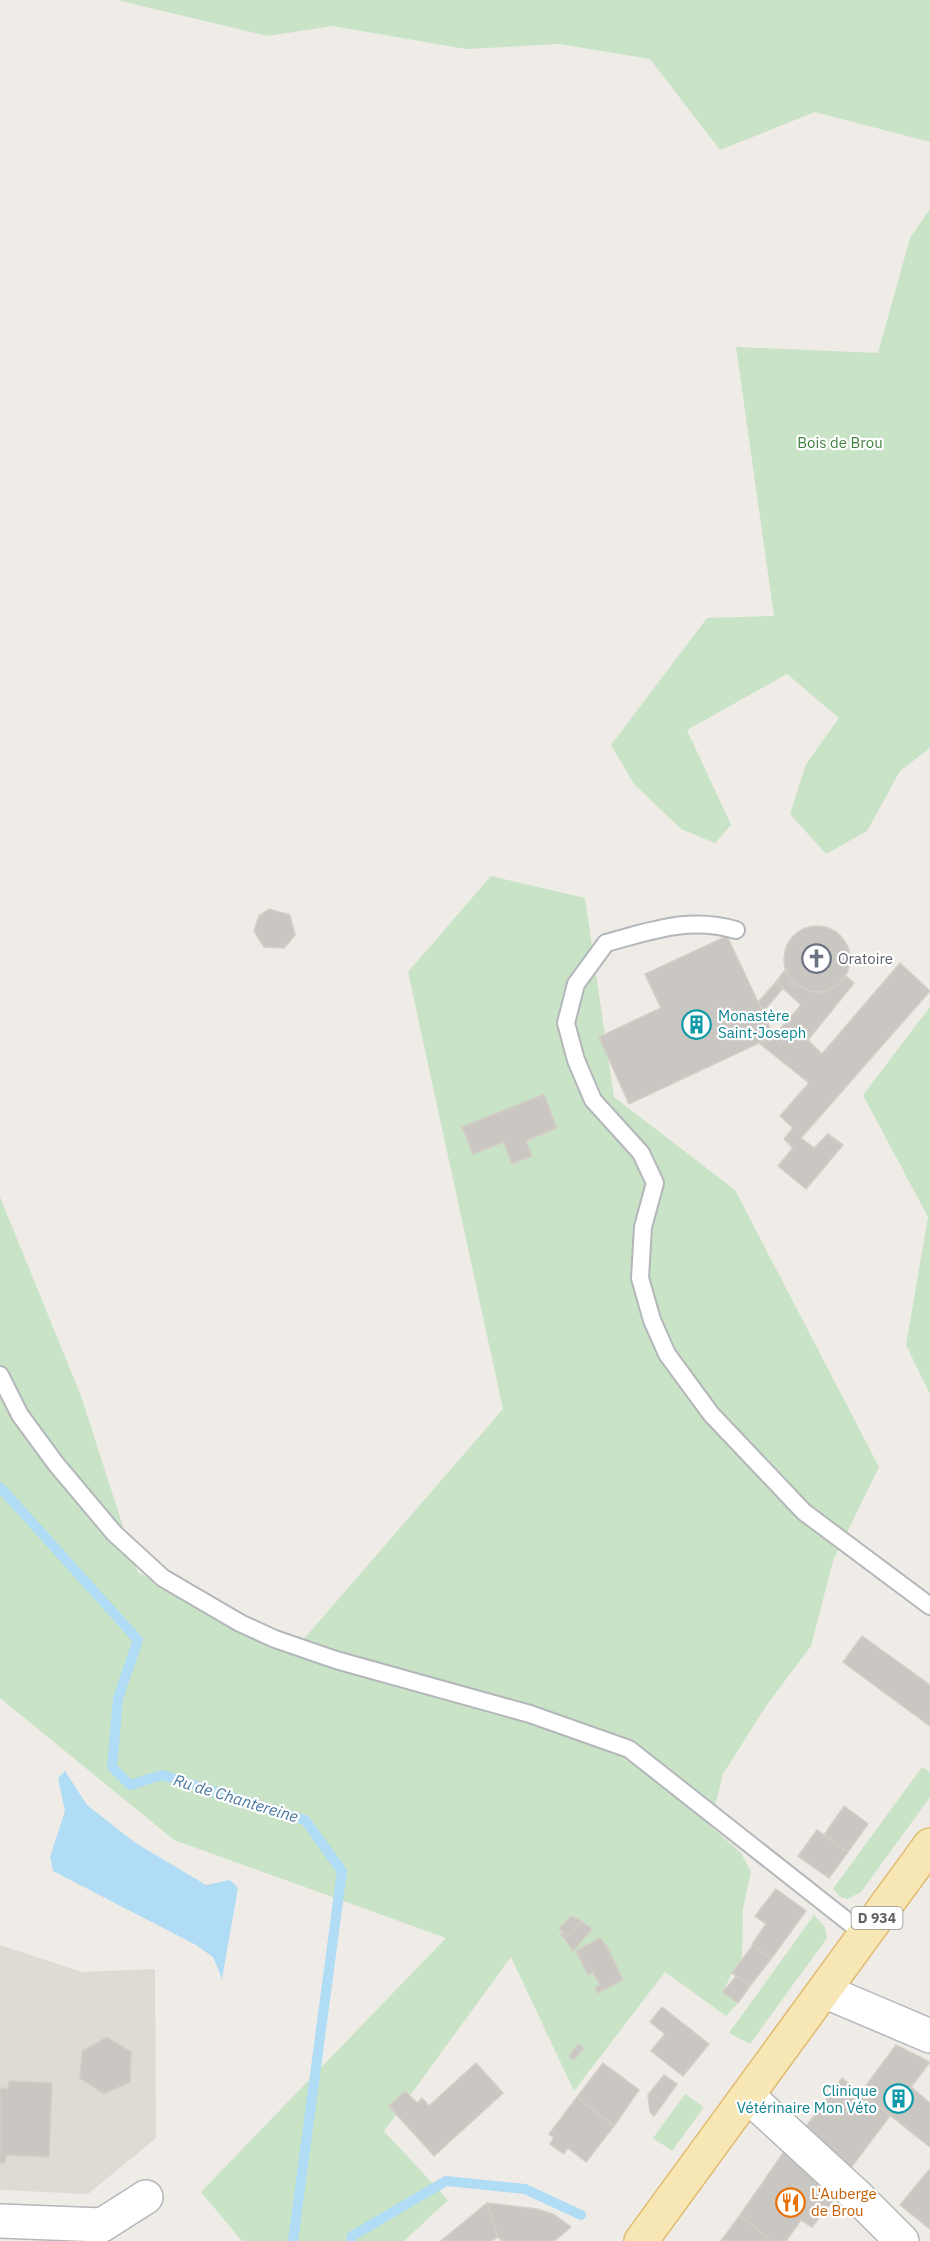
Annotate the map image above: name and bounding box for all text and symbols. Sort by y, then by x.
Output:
park label: Bois de Brou [797,433,883,452]
church icon: Oratoire [801,942,833,974]
place label: Oratoire [838,949,893,968]
place label: Monastère Saint-Joseph [718,1006,806,1042]
building icon: Monastère Saint-Joseph [681,1008,713,1040]
water label: Ru de Chantereine [171,1770,301,1826]
road number: D 934 [852,1907,902,1929]
place label: Clinique Vétérinaire Mon Véto [737,2081,877,2117]
building icon: Clinique Vétérinaire Mon Véto [882,2083,914,2115]
place label: L'Auberge de Brou [811,2184,877,2220]
restaurant icon: L'Auberge de Brou [774,2186,806,2218]

